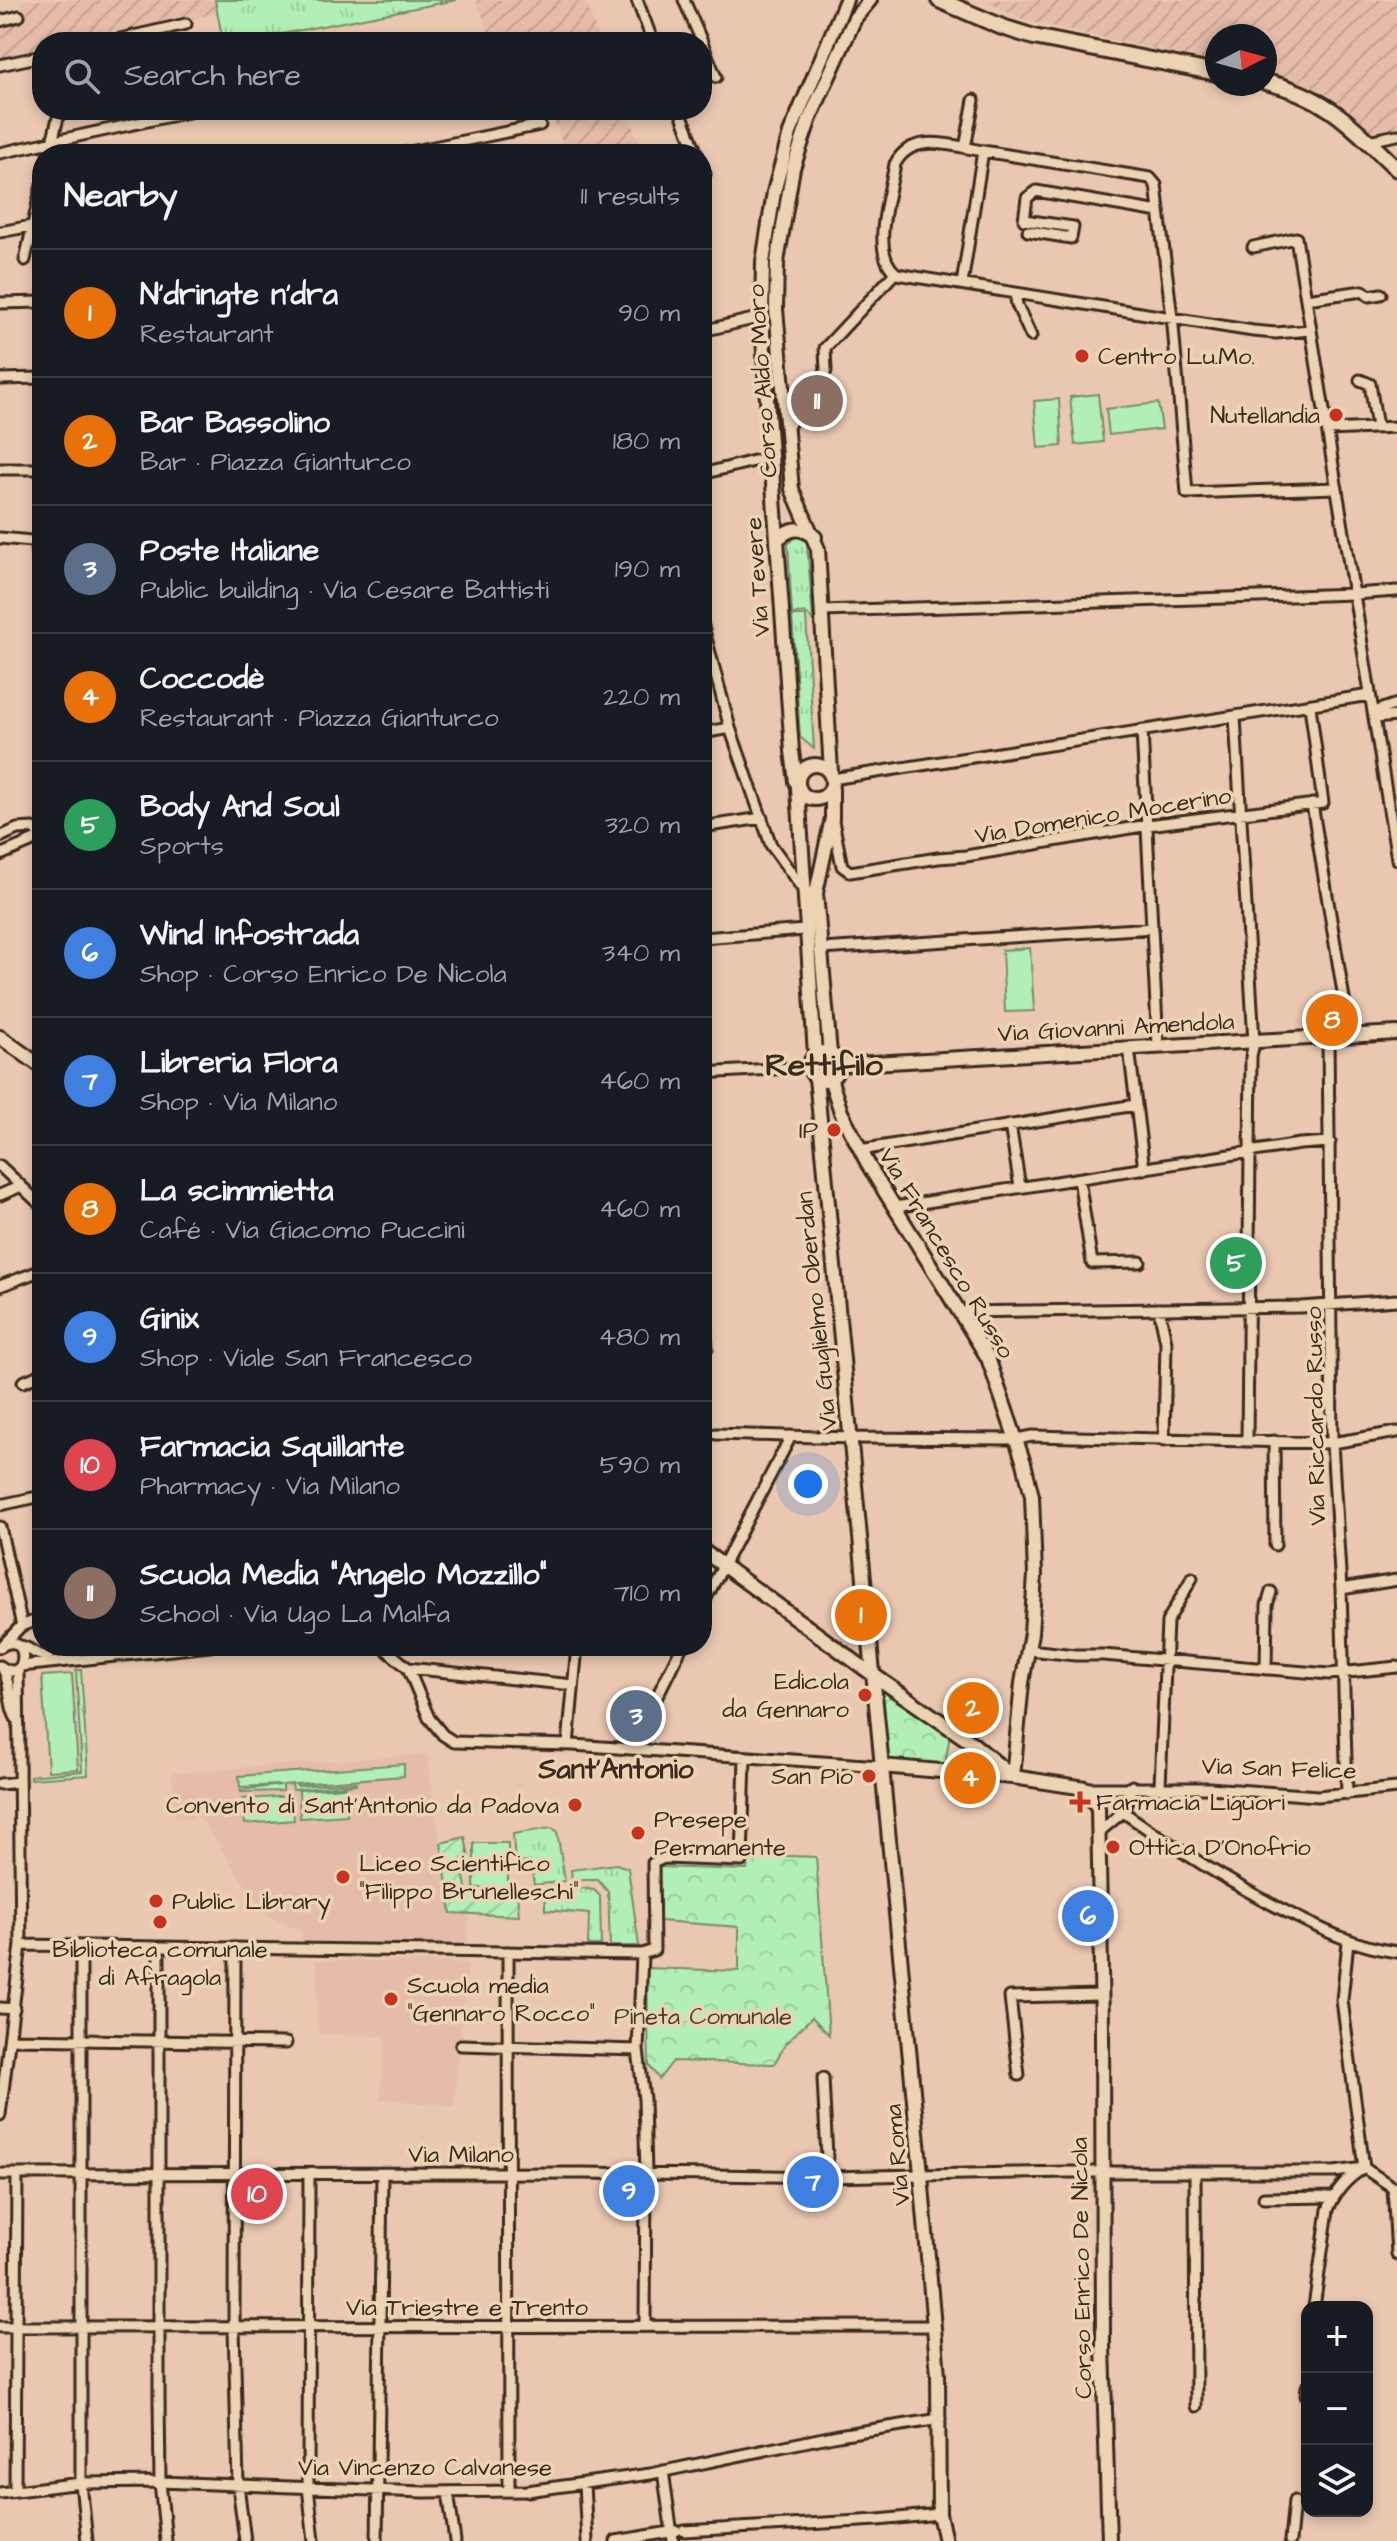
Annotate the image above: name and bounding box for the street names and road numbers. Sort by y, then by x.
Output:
street label: Corso Aldo Moro [739,283,787,479]
street label: Via Tevere [737,516,779,638]
street label: Via Domenico Mocerino [973,779,1234,853]
street label: Via Giovanni Amendola [997,1005,1235,1051]
street label: Via Francesco Russo [870,1142,1023,1366]
street label: Via Guglielmo Oberdan [788,1190,847,1432]
street label: Via Riccardo Russo [1297,1306,1335,1526]
street label: Via San Felice [1201,1749,1357,1789]
street label: Via Roma [877,2103,919,2207]
street label: Corso Enrico De Nicola [1063,2137,1101,2399]
street label: Via Milano [408,2138,514,2172]
street label: Via Triestre e Trento [346,2291,588,2325]
street label: Via Vincenzo Calvanese [298,2451,552,2485]

